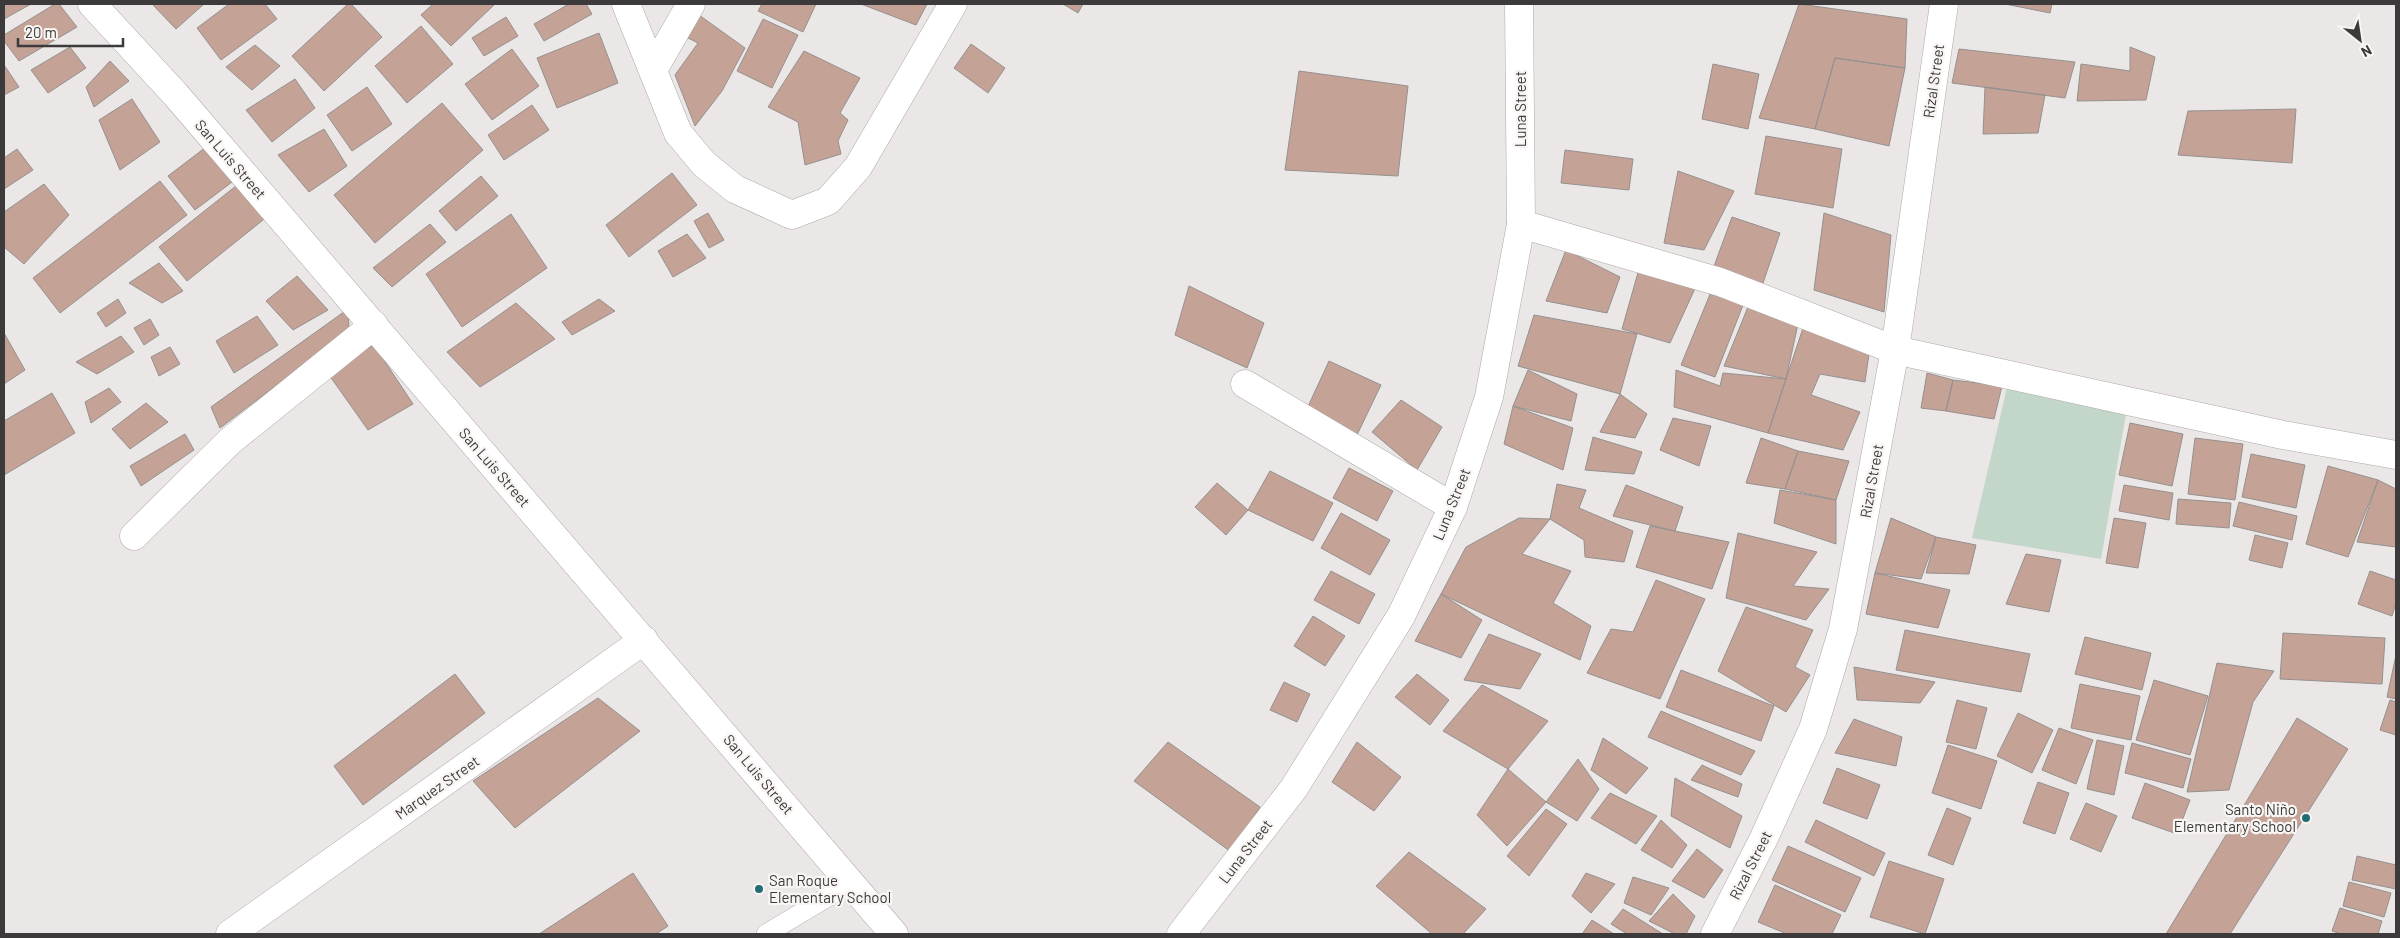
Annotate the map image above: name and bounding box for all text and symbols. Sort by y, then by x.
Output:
scale bar [18,15,122,47]
north arrow [2335,15,2385,65]
text: 20 m [25,23,57,41]
text: N [2358,42,2375,61]
street label: Rizal Street [1919,43,1947,119]
street label: Luna Street [1511,71,1529,147]
street label: San Luis Street [192,116,270,202]
street label: San Luis Street [456,424,534,510]
street label: Rizal Street [1856,443,1886,519]
street label: Luna Street [1428,465,1474,543]
street label: San Luis Street [720,730,798,818]
street label: Marquez Street [391,751,483,823]
place label: Santo Niño Elementary School [2174,800,2296,835]
marker: Santo Niño Elementary School [2300,812,2312,824]
street label: Luna Street [1214,815,1276,887]
street label: Rizal Street [1725,828,1775,902]
place label: San Roque Elementary School [769,871,891,906]
marker: San Roque Elementary School [753,883,765,895]

